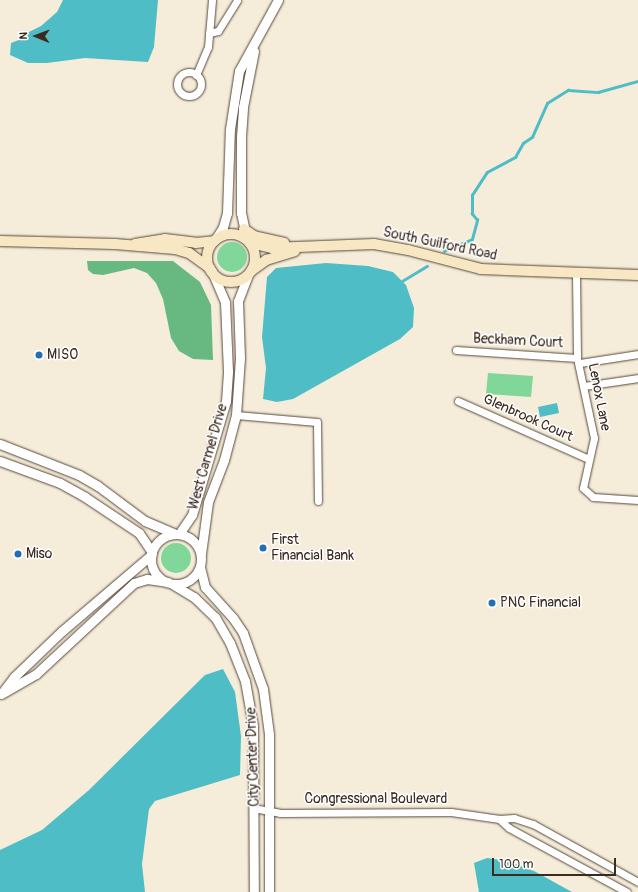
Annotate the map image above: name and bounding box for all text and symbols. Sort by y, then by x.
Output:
north arrow [16,16,56,56]
text: N [17,32,30,40]
street label: South Guilford Road [381,224,499,264]
street label: Beckham Court [473,330,563,352]
place label: MISO [47,347,78,363]
marker: MISO [34,350,44,360]
street label: Lenox Lane [584,362,614,432]
street label: Glenbrook Court [481,391,575,445]
street label: West Carmel Drive [185,402,231,512]
place label: First Financial Bank [271,532,354,564]
marker: First Financial Bank [258,543,268,553]
place label: Miso [26,546,52,562]
marker: Miso [13,549,23,559]
place label: PNC Financial [500,595,581,611]
marker: PNC Financial [487,598,497,608]
street label: City Center Drive [243,707,263,807]
street label: Congressional Boulevard [305,791,447,807]
scale bar [494,850,618,876]
text: 100 m [499,857,533,872]

